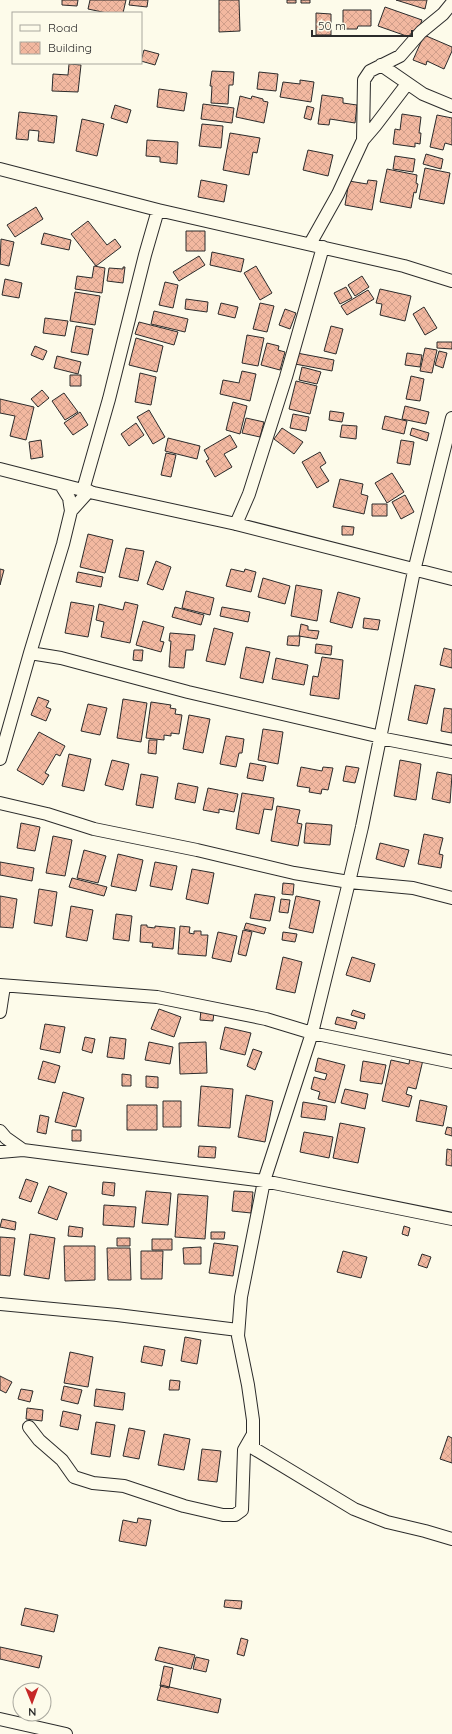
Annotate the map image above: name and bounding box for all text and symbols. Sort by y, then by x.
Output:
legend [12,12,142,64]
scale bar [312,12,412,38]
text: 50 m [318,18,346,33]
text: Road [48,20,78,35]
text: Building [48,40,92,55]
north arrow [12,1682,52,1722]
text: N [28,1705,36,1719]

